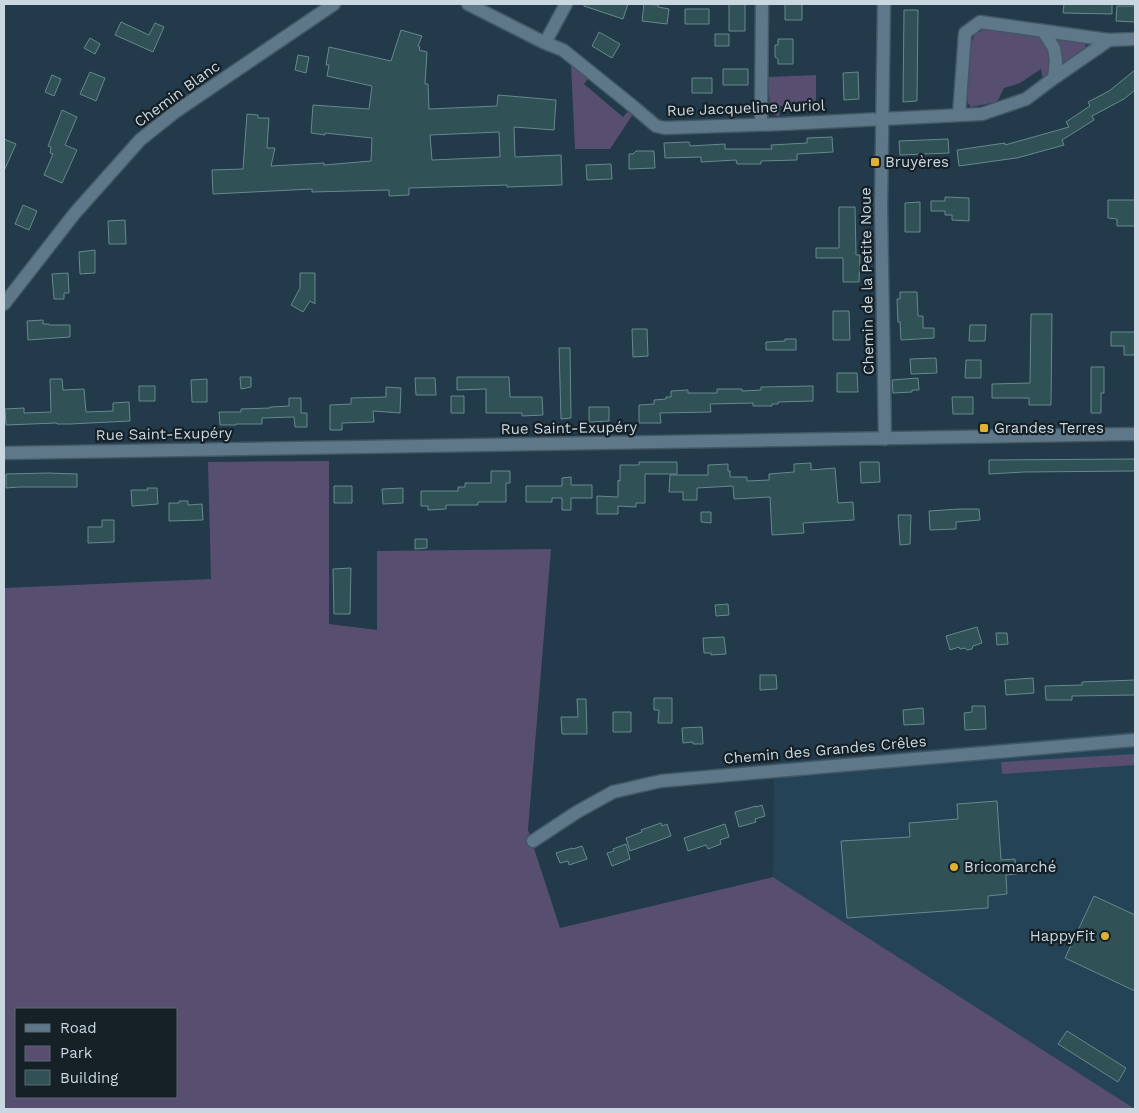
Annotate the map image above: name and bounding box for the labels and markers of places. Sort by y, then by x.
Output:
place label: Bruyères [885,153,949,171]
marker: Bruyères [869,156,881,168]
place label: Grandes Terres [994,419,1104,437]
marker: Grandes Terres [978,422,990,434]
place label: Bricomarché [964,858,1056,876]
marker: Bricomarché [948,861,960,873]
place label: HappyFit [1030,927,1096,945]
marker: HappyFit [1099,930,1111,942]

